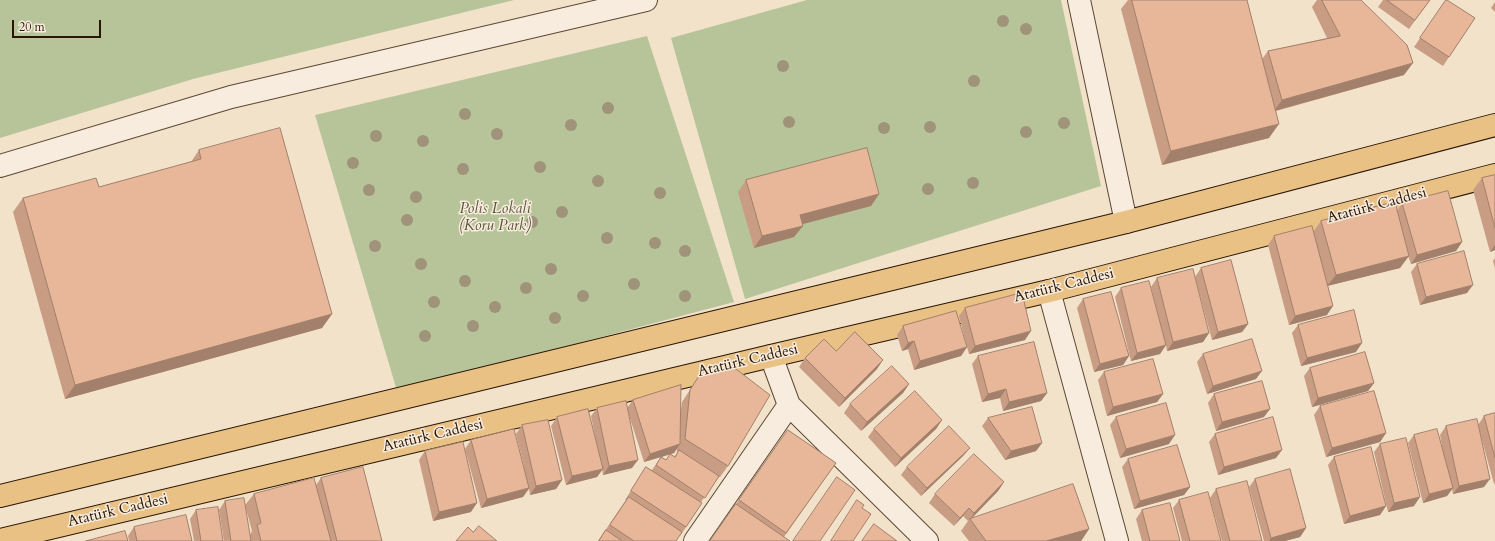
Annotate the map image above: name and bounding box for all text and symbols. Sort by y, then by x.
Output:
scale bar [14,12,103,38]
text: 20 m [19,19,45,35]
street label: Atatürk Caddesi [1325,184,1429,228]
park label: Polis Lokali (Koru Park) [459,201,531,236]
street label: Atatürk Caddesi [1012,265,1116,307]
street label: Atatürk Caddesi [696,341,800,381]
street label: Atatürk Caddesi [381,416,485,456]
street label: Atatürk Caddesi [66,491,170,531]

